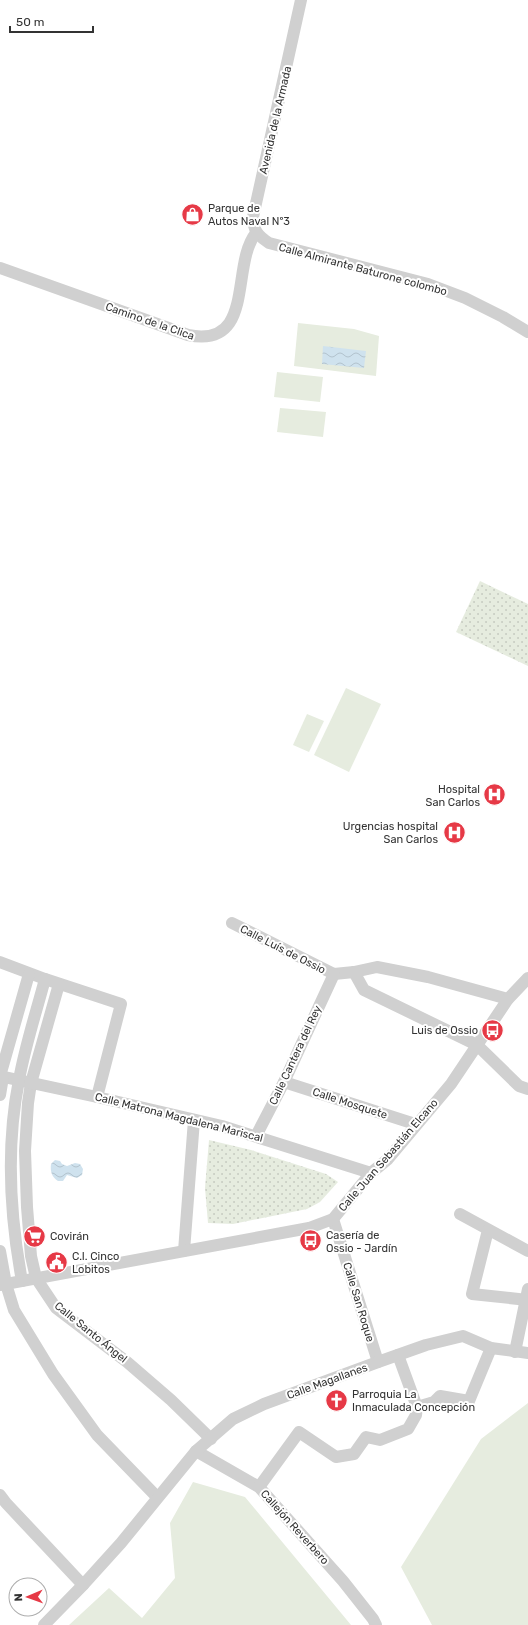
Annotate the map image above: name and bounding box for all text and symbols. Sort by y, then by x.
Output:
scale bar [10,8,93,34]
text: 50 m [16,15,44,29]
street label: Avenida de la Armada [257,65,294,175]
shop icon: Parque de Autos Naval Nº3 [180,201,206,227]
place label: Parque de Autos Naval Nº3 [208,202,290,228]
street label: Calle Almirante Baturone colombo [277,241,449,298]
street label: Camino de la Clica [104,300,196,343]
hospital icon: Hospital San Carlos [482,782,508,808]
place label: Hospital San Carlos [426,783,480,809]
hospital icon: Urgencias hospital San Carlos [441,819,467,845]
place label: Urgencias hospital San Carlos [343,820,438,846]
street label: Calle Luís de Ossio [238,922,328,977]
street label: Calle Cantera del Rey [267,1003,324,1107]
bus stop icon: Luis de Ossio [480,1017,506,1043]
place label: Luis de Ossio [411,1024,478,1037]
street label: Calle Mosquete [311,1085,389,1122]
street label: Calle Matrona Magdalena Mariscal [93,1090,264,1145]
street label: Calle Juan Sebastián Elcano [336,1096,441,1214]
supermarket icon: Covirán [21,1223,47,1249]
bus stop icon: Casería de Ossio - Jardín [297,1228,323,1254]
place label: Casería de Ossio - Jardín [326,1229,397,1255]
place label: Covirán [50,1230,89,1243]
public building icon: C.I. Cinco Lobitos [43,1249,69,1275]
place label: C.I. Cinco Lobitos [72,1250,119,1276]
street label: Calle San Roque [340,1261,377,1344]
street label: Calle Santo Ángel [52,1299,130,1366]
street label: Calle Magallanes [285,1361,370,1402]
church icon: Parroquia La Inmaculada Concepción [323,1387,349,1413]
place label: Parroquia La Inmaculada Concepción [352,1388,475,1414]
street label: Callejón Reverbero [258,1487,332,1567]
north arrow [8,1577,48,1617]
text: N [12,1593,25,1602]

